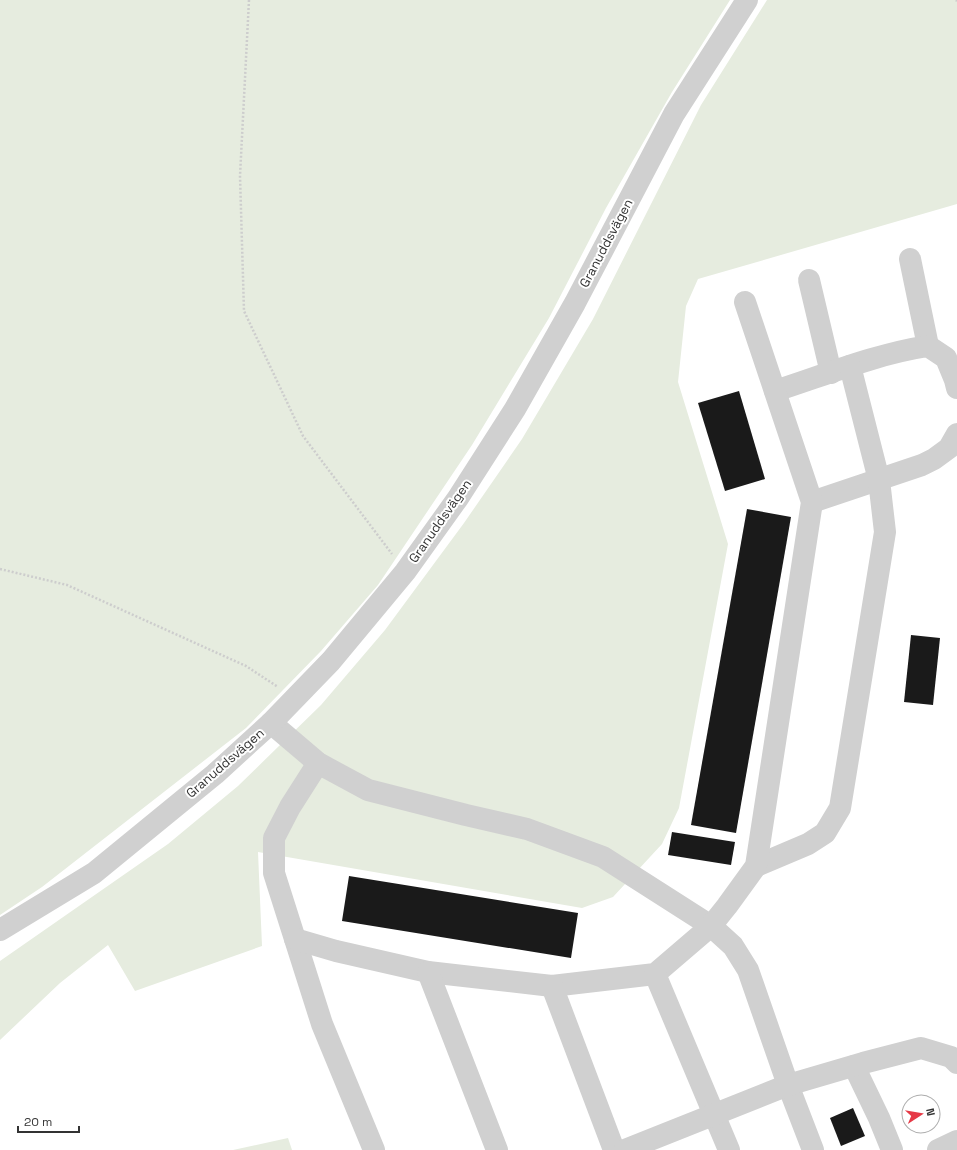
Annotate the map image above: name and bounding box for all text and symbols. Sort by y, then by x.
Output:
street label: Granuddsvägen [575,196,637,290]
street label: Granuddsvägen [405,476,475,566]
street label: Granuddsvägen [182,724,268,802]
north arrow [901,1094,941,1134]
text: N [923,1107,938,1117]
scale bar [18,1108,79,1134]
text: 20 m [24,1114,52,1130]

